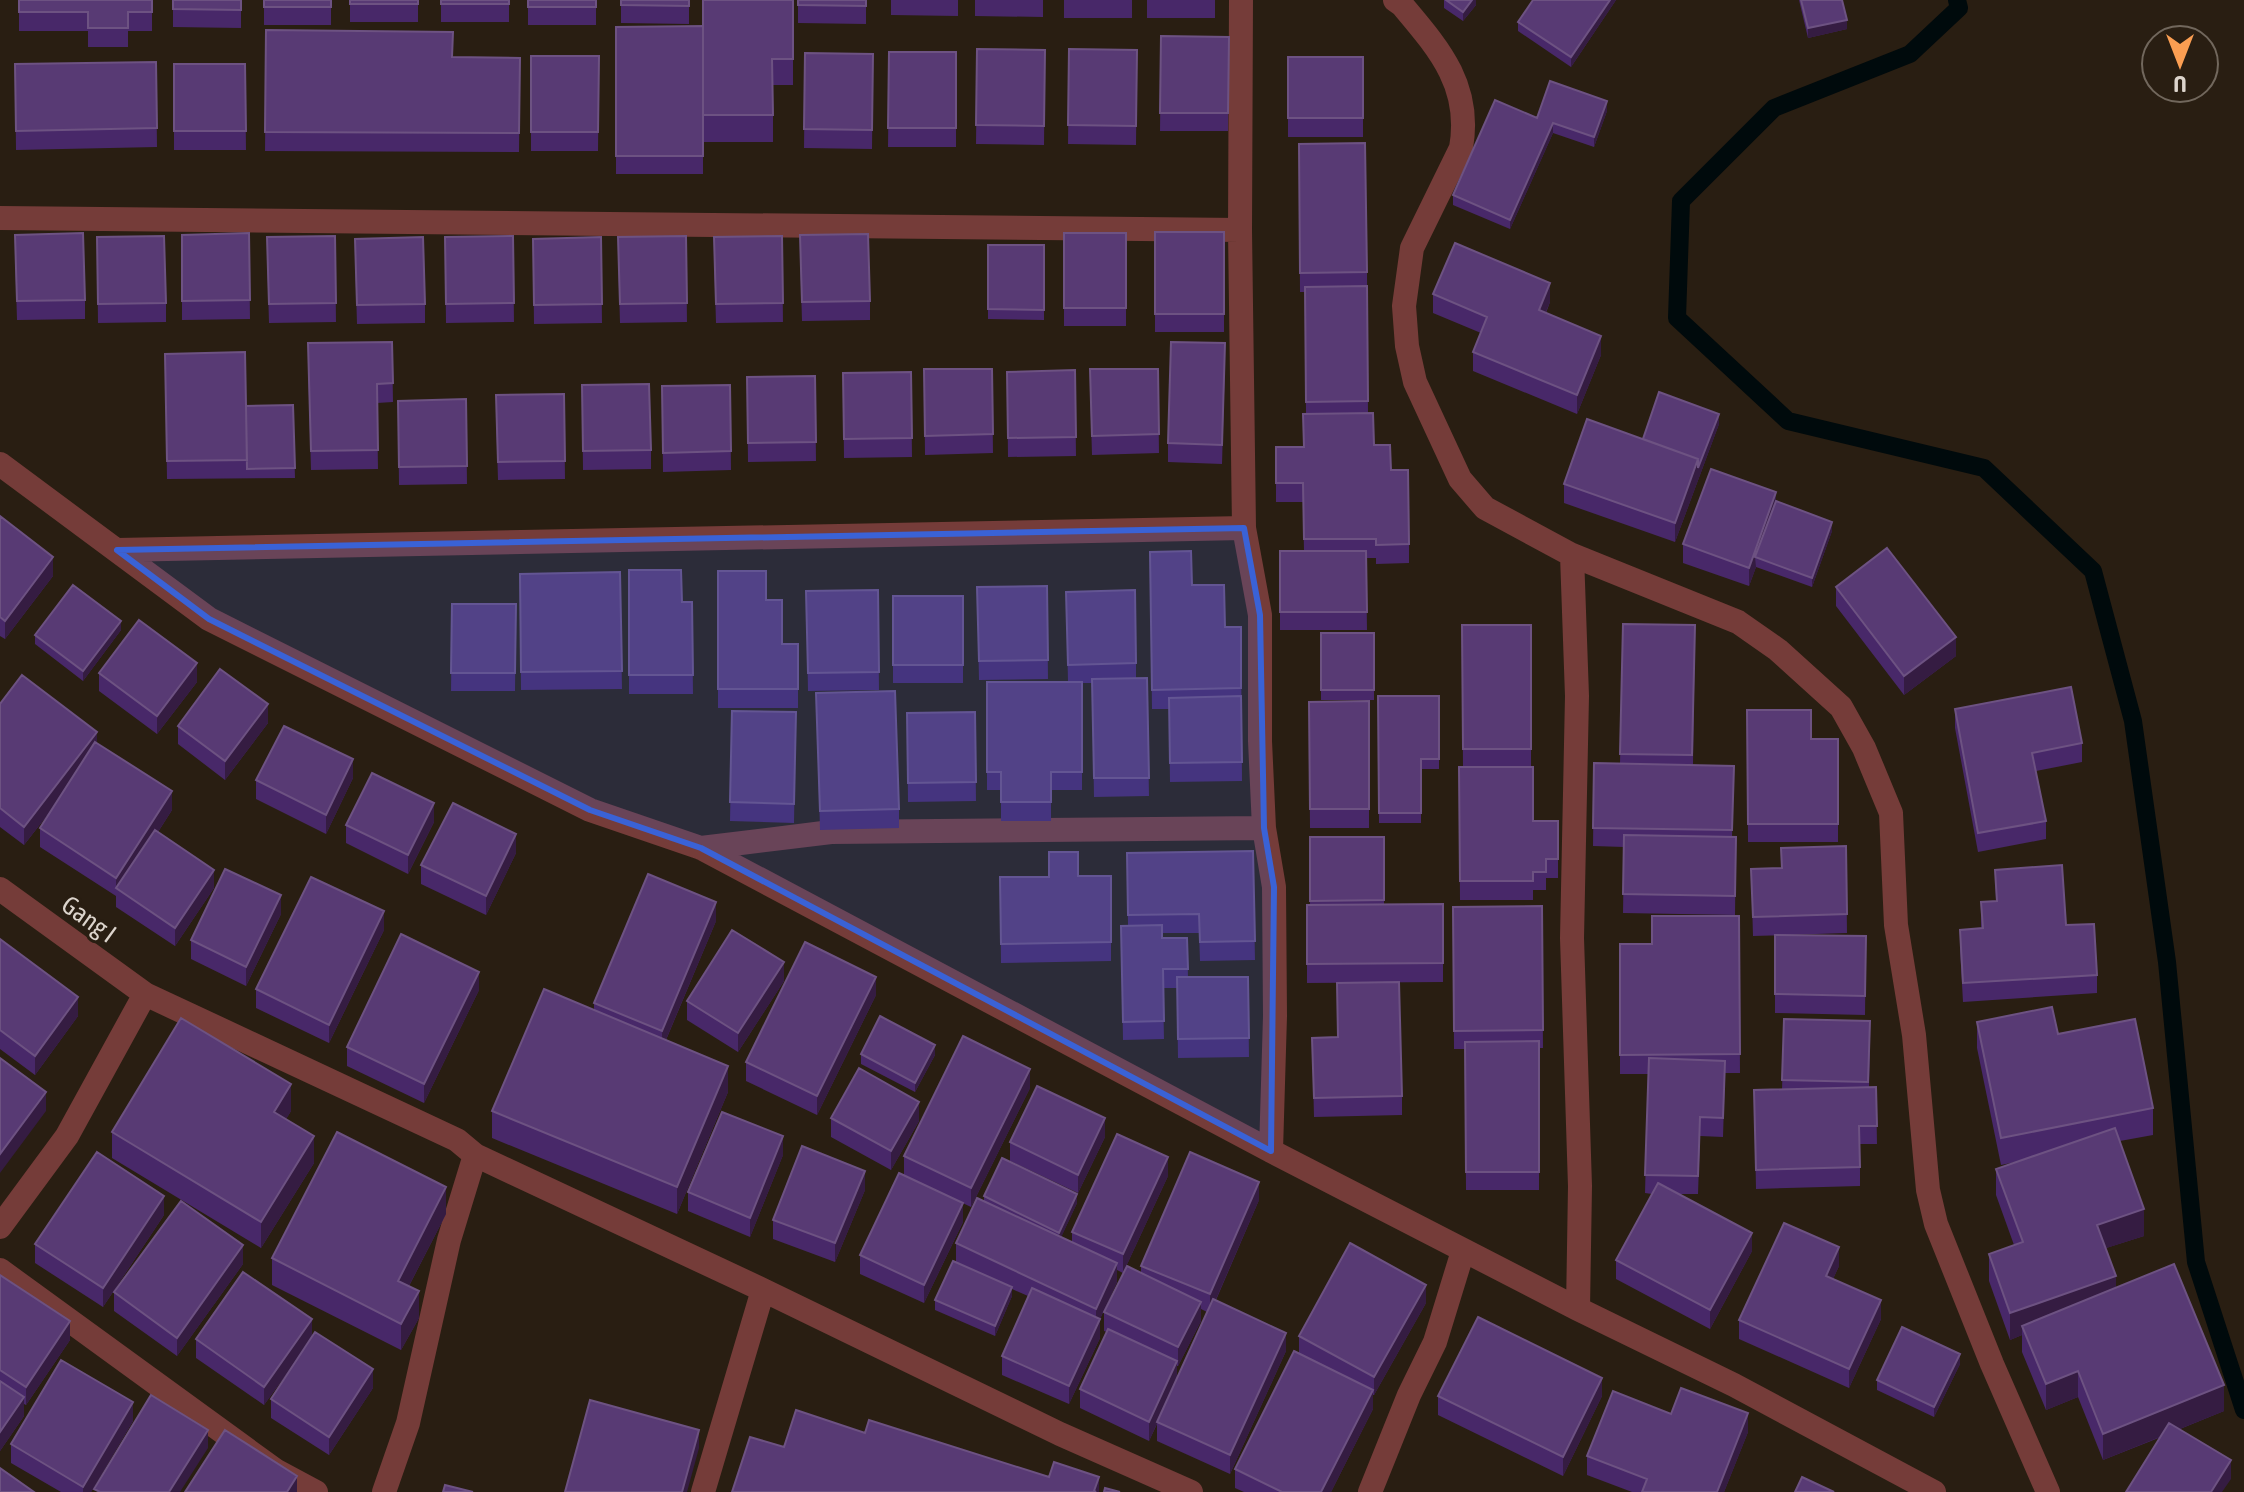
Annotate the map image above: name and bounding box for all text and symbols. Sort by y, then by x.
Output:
north arrow [2140,24,2220,104]
text: U [2174,71,2186,97]
street label: Gang I [56,889,122,949]

